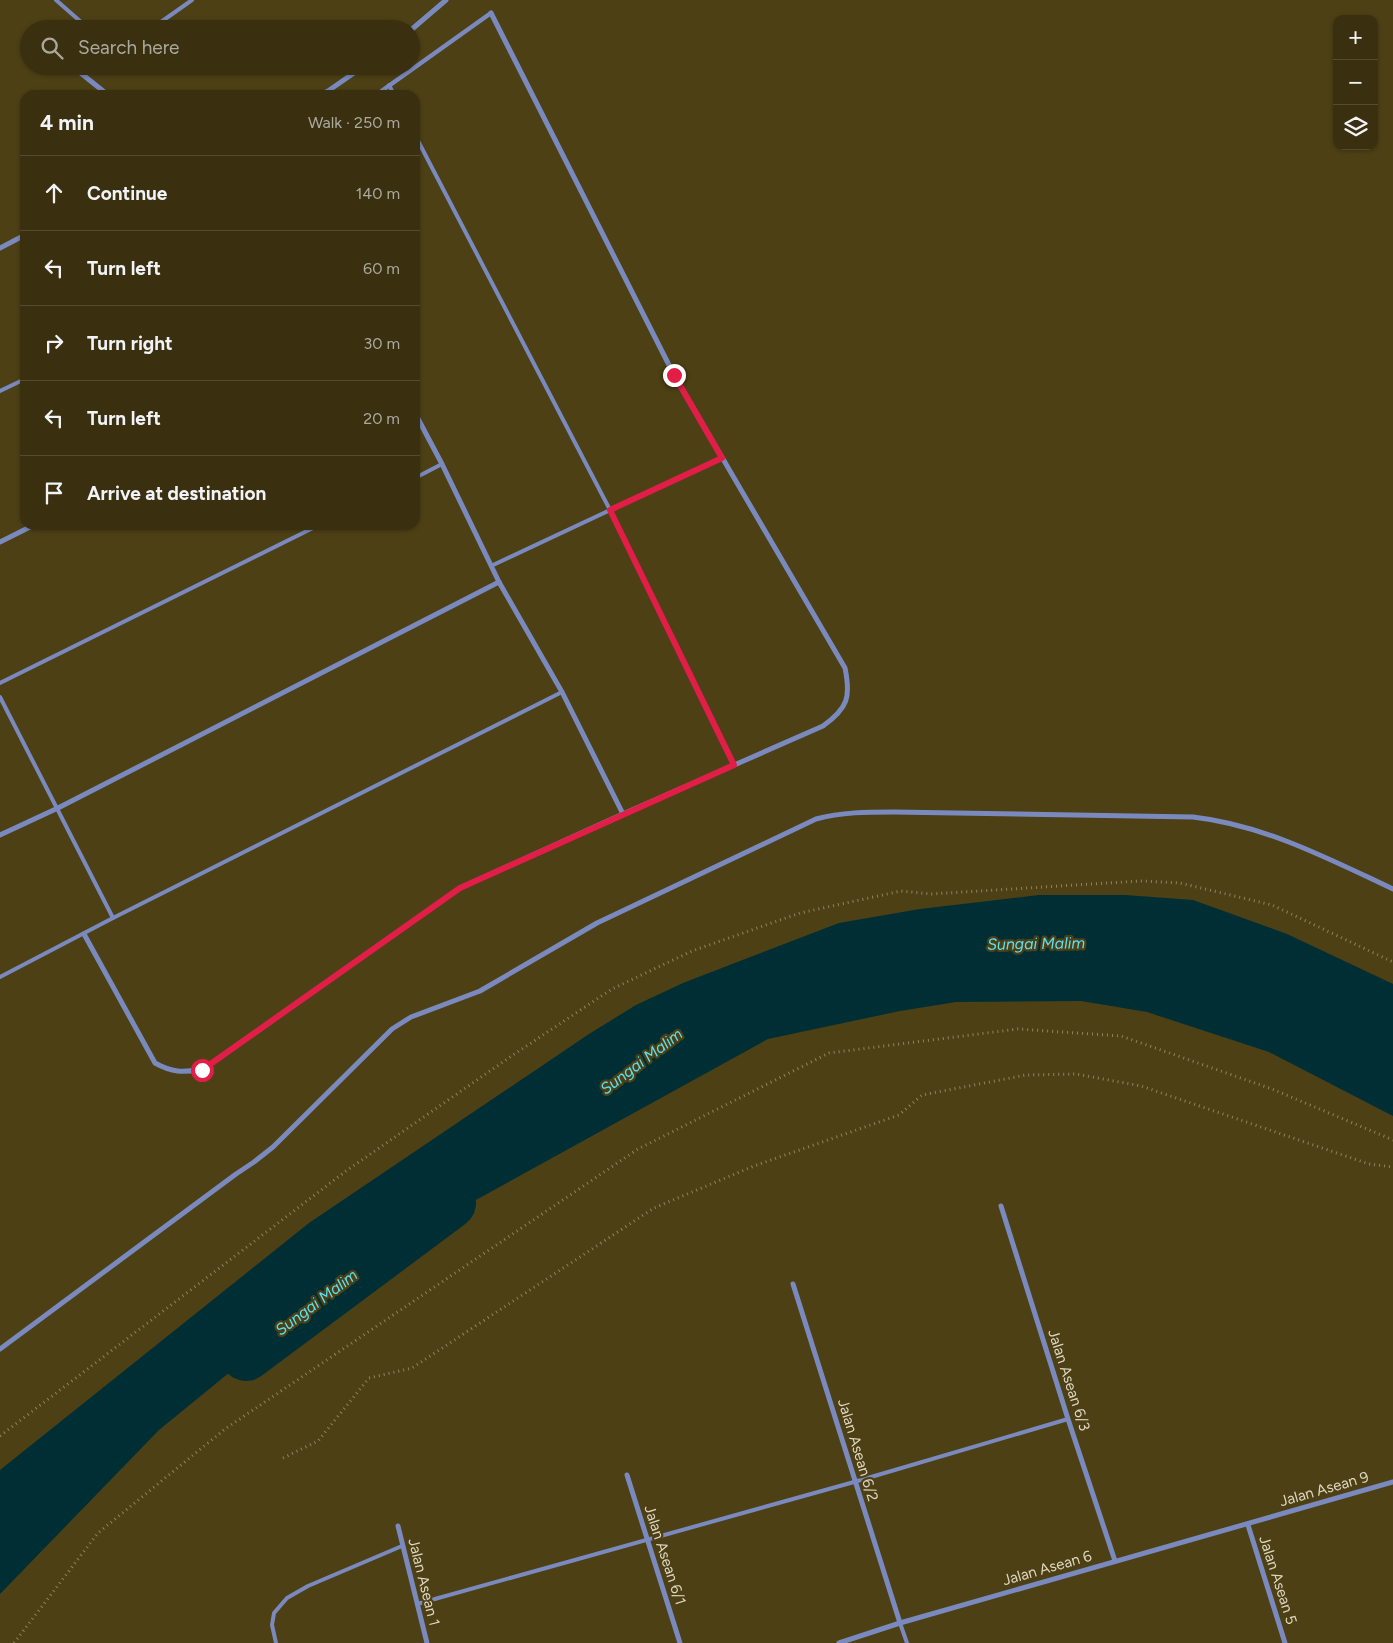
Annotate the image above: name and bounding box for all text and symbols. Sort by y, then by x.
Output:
map controls [1333,15,1378,150]
button: + [1333,15,1378,60]
search box [20,20,420,75]
icon: search [38,34,66,62]
text: Search here [78,36,180,59]
button: − [1333,60,1378,105]
button: layers [1333,105,1378,150]
text: 4 min [40,110,94,135]
text: Walk · 250 m [308,113,400,132]
icon: ahead [40,179,68,207]
text: Continue [87,182,167,205]
text: 140 m [356,184,400,203]
icon: left [40,254,68,282]
text: Turn left [87,257,161,280]
text: 60 m [363,259,400,278]
icon: right [40,329,68,357]
text: Turn right [87,332,173,355]
text: 30 m [363,334,400,353]
route end [663,364,686,387]
icon: left [40,404,68,432]
text: Turn left [87,407,161,430]
text: 20 m [363,409,400,428]
icon: arrive [40,479,68,507]
text: Arrive at destination [87,482,266,505]
water label: Sungai Malim [987,933,1086,954]
water label: Sungai Malim [596,1024,686,1098]
route start [191,1059,214,1082]
water label: Sungai Malim [271,1265,361,1339]
street label: Jalan Asean 6/3 [1044,1327,1094,1433]
street label: Jalan Asean 6/2 [834,1397,882,1503]
street label: Jalan Asean 9 [1277,1468,1371,1510]
street label: Jalan Asean 6/1 [640,1503,690,1607]
street label: Jalan Asean 5 [1255,1533,1301,1627]
street label: Jalan Asean 1 [404,1536,444,1628]
street label: Jalan Asean 6 [1000,1547,1094,1589]

